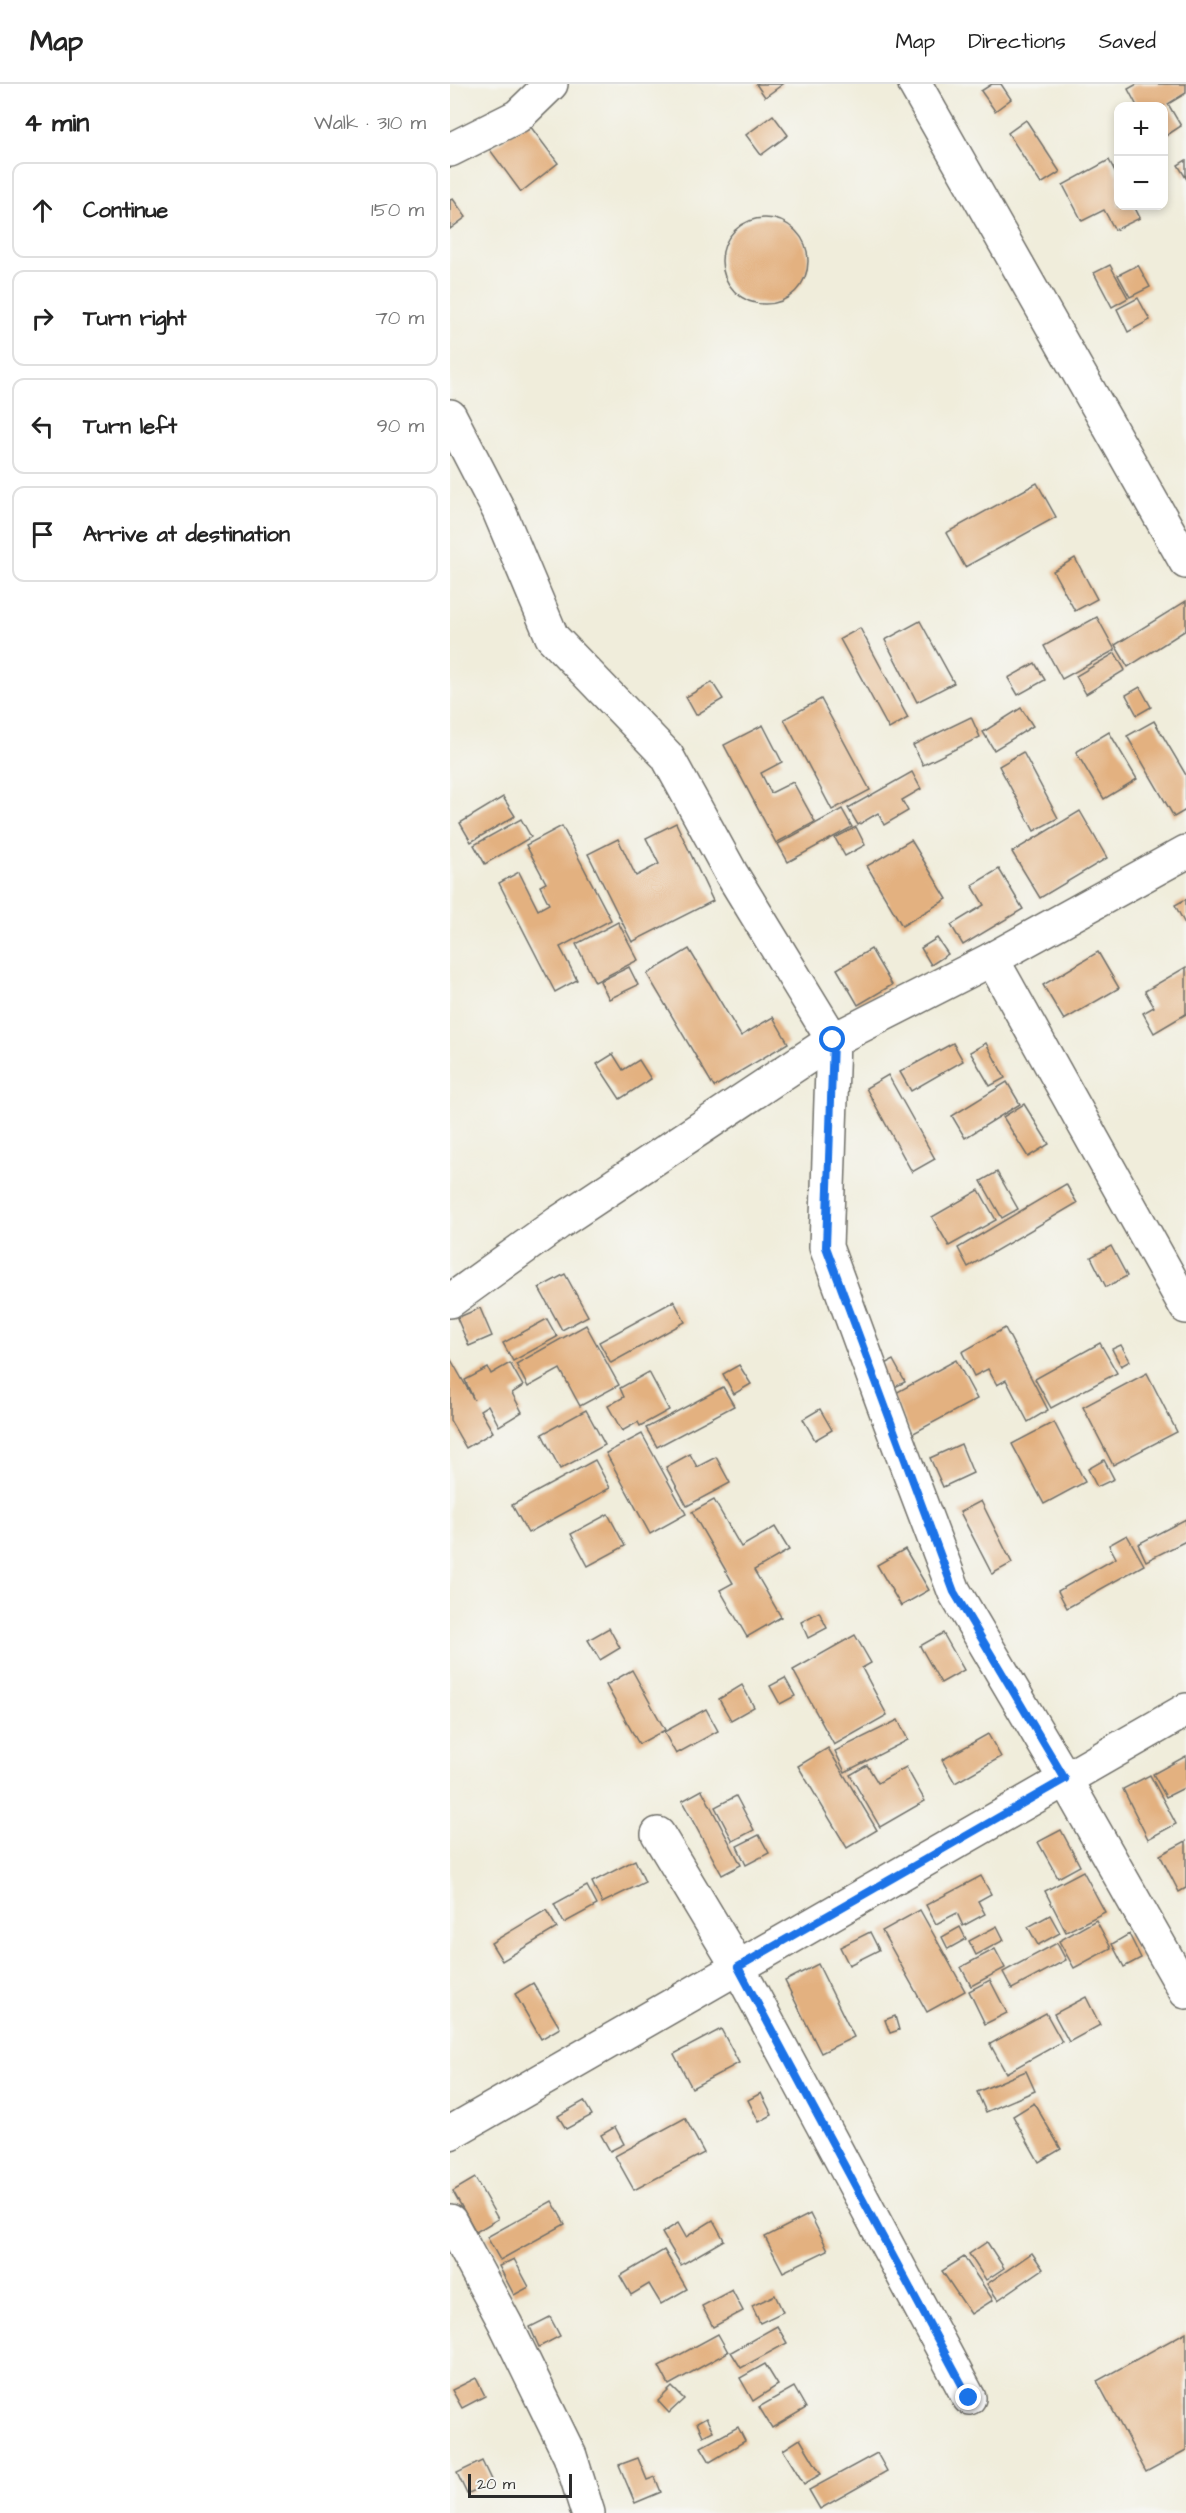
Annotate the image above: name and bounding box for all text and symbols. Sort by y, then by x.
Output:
text: Map [30,22,83,61]
text: Map [895,27,935,56]
text: Directions [968,27,1066,56]
text: Saved [1099,27,1156,56]
map controls [1114,102,1168,210]
button: + [1114,102,1168,156]
text: 4 min [24,105,89,141]
text: Walk · 310 m [314,109,426,137]
button: − [1114,156,1168,210]
icon: ahead [26,194,59,227]
text: Continue [83,195,168,226]
text: 150 m [371,196,424,224]
icon: right [26,302,59,335]
text: Turn right [83,303,186,334]
text: 70 m [376,304,424,332]
icon: left [26,410,59,443]
text: Turn left [83,411,177,442]
text: 90 m [376,412,424,440]
icon: arrive [26,518,59,551]
text: Arrive at destination [83,519,290,550]
route start [819,1026,845,1052]
route end [955,2384,981,2410]
scale bar [468,2471,572,2498]
text: 20 m [477,2473,515,2495]

